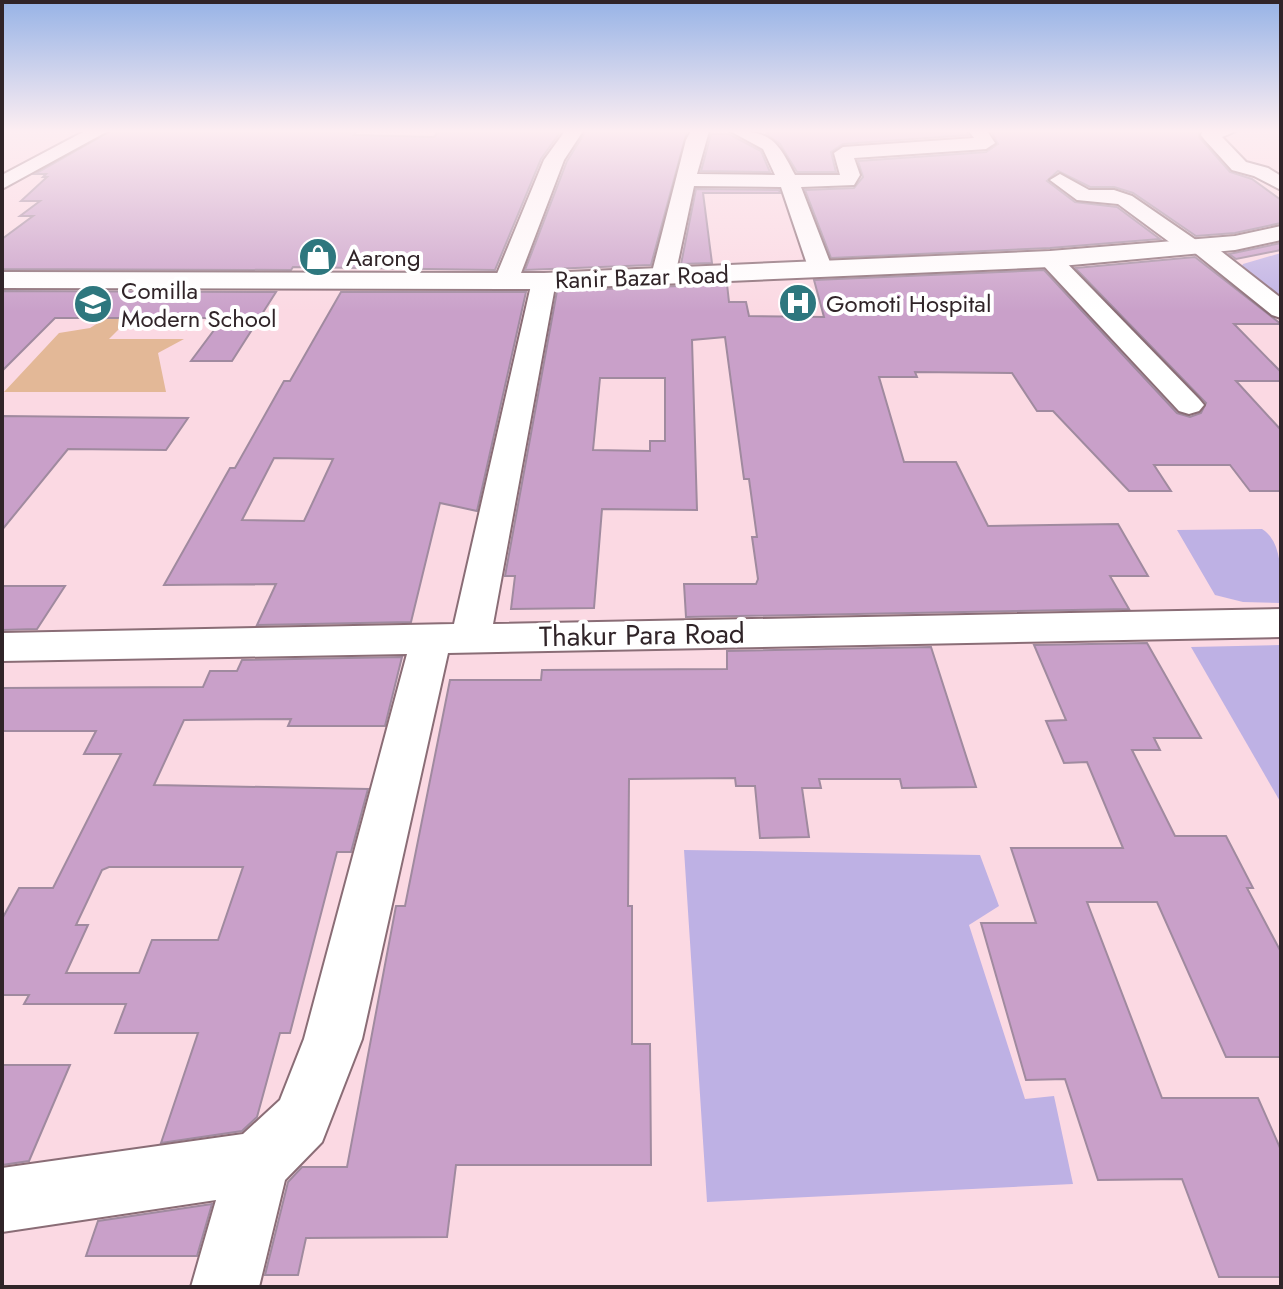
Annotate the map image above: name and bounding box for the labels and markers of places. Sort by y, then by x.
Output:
shop icon: Aarong [297,236,339,278]
place label: Aarong [346,240,421,275]
place label: Comilla Modern School [121,273,277,336]
hospital icon: Gomoti Hospital [777,282,819,324]
school or university icon: Comilla Modern School [72,283,114,325]
place label: Gomoti Hospital [826,286,991,321]

